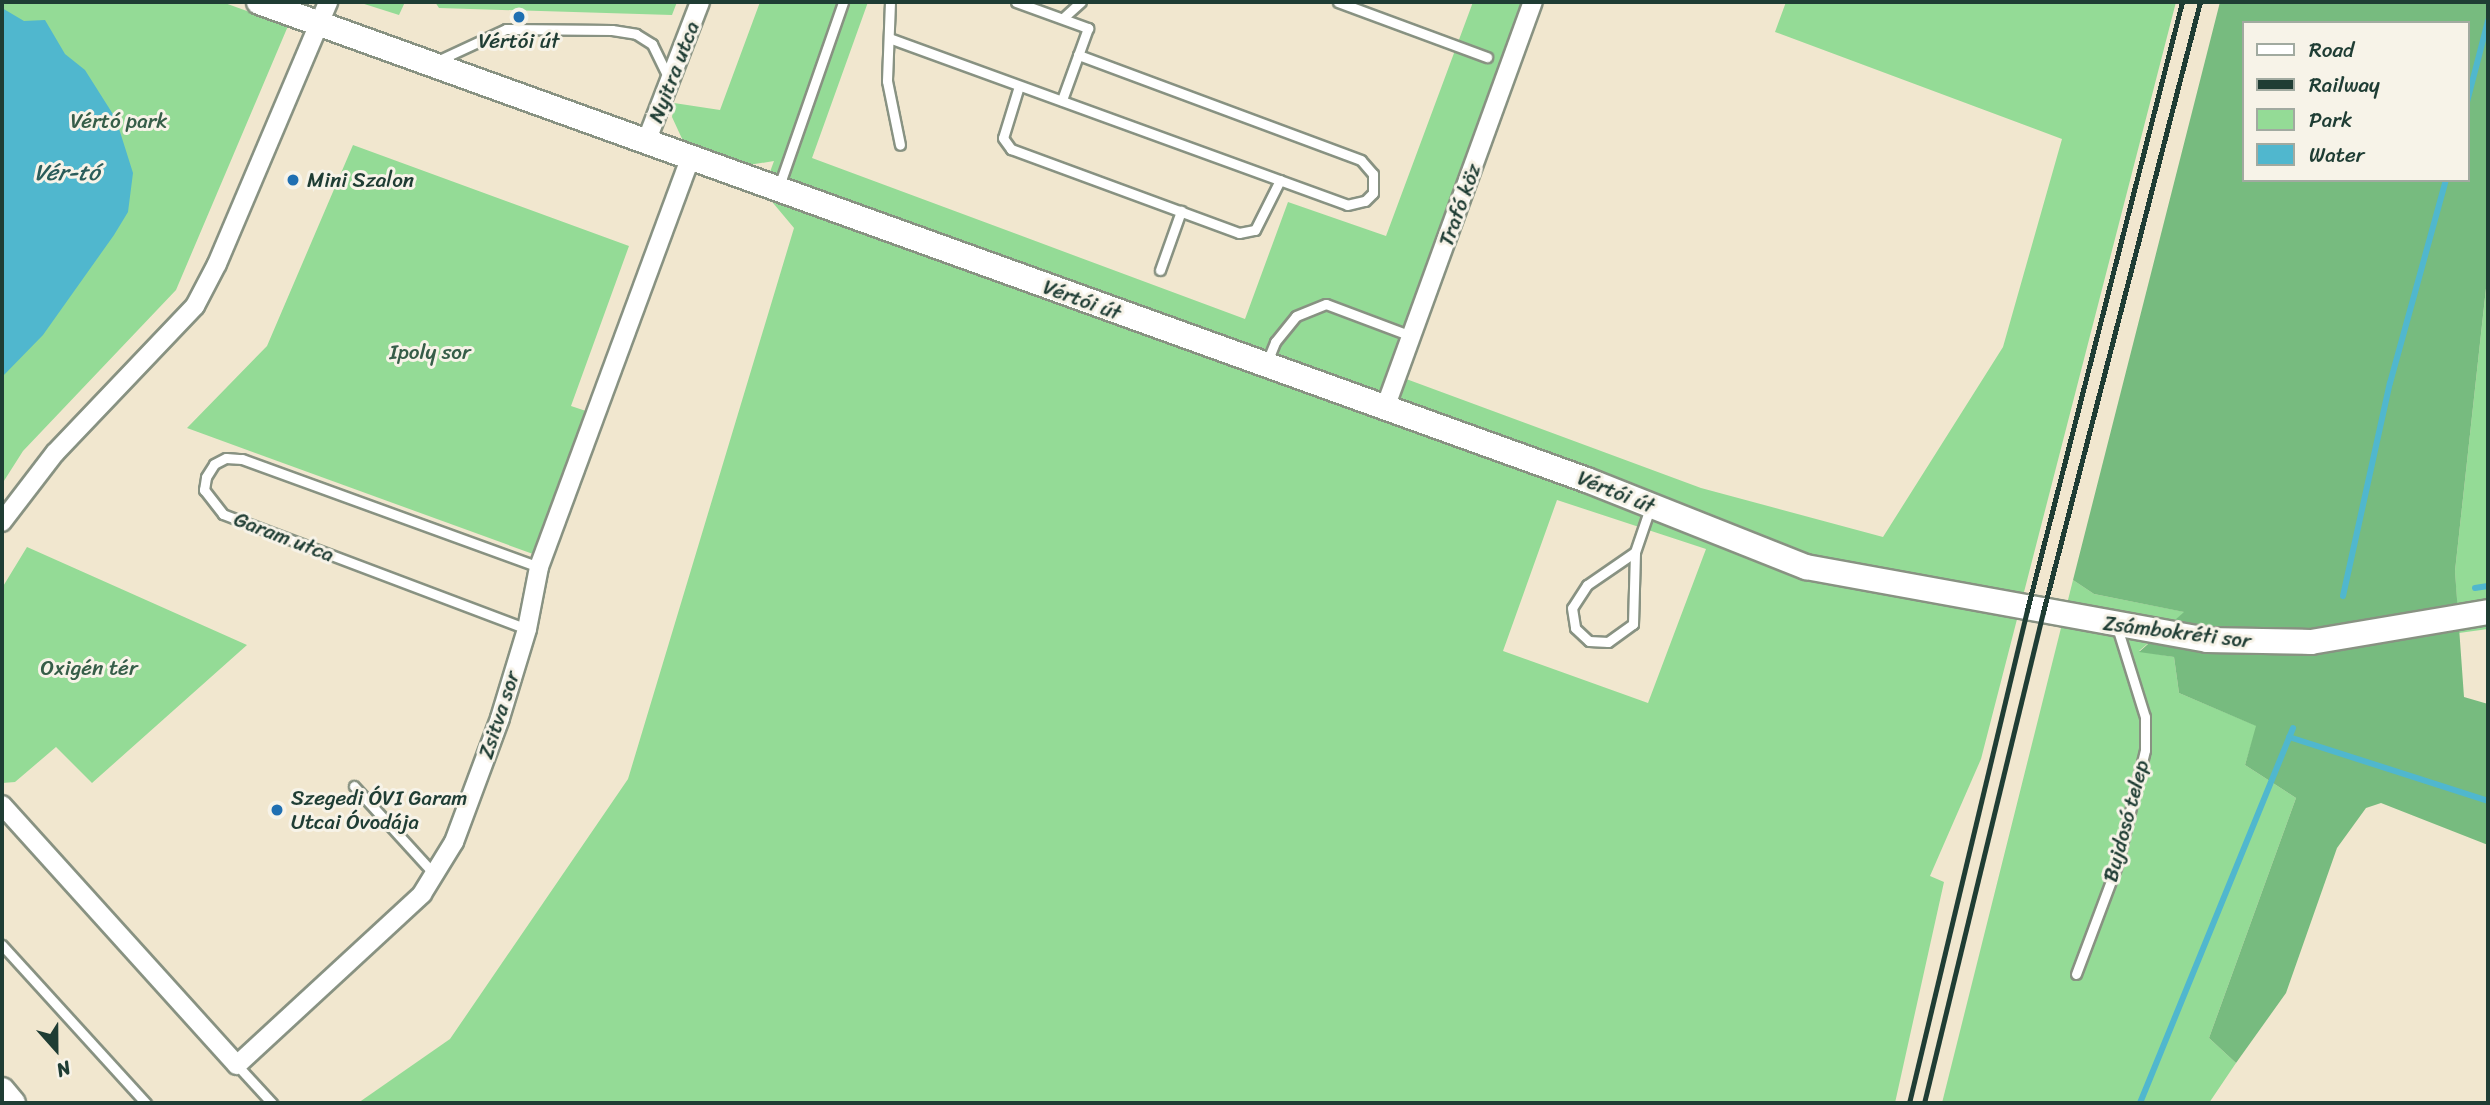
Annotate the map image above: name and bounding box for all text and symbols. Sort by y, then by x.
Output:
marker: Vértói út [511,9,527,25]
street label: Nyitra utca [643,18,705,126]
legend [2242,21,2469,182]
place label: Vértói út [478,28,560,54]
text: Road [2309,31,2354,69]
text: Railway [2309,66,2380,104]
text: Park [2309,101,2352,139]
park label: Vértó park [71,108,167,134]
text: Water [2309,136,2364,174]
water label: Vér-tó [34,159,100,187]
street label: Trafó köz [1433,160,1487,250]
place label: Mini Szalon [307,167,414,193]
marker: Mini Szalon [285,172,301,188]
street label: Vértói út [1039,274,1125,326]
park label: Ipoly sor [389,339,471,365]
street label: Vértói út [1573,465,1659,519]
street label: Garam utca [230,506,338,568]
street label: Zsámbokréti sor [2102,610,2252,654]
park label: Oxigén tér [41,655,137,681]
street label: Zsitva sor [473,668,525,762]
street label: Bujdosó telep [2098,757,2154,885]
place label: Szegedi ÓVI Garam Utcai Óvodája [291,785,467,835]
marker: Szegedi ÓVI Garam Utcai Óvodája [269,802,285,818]
north arrow [21,1014,91,1084]
text: N [52,1051,76,1087]

